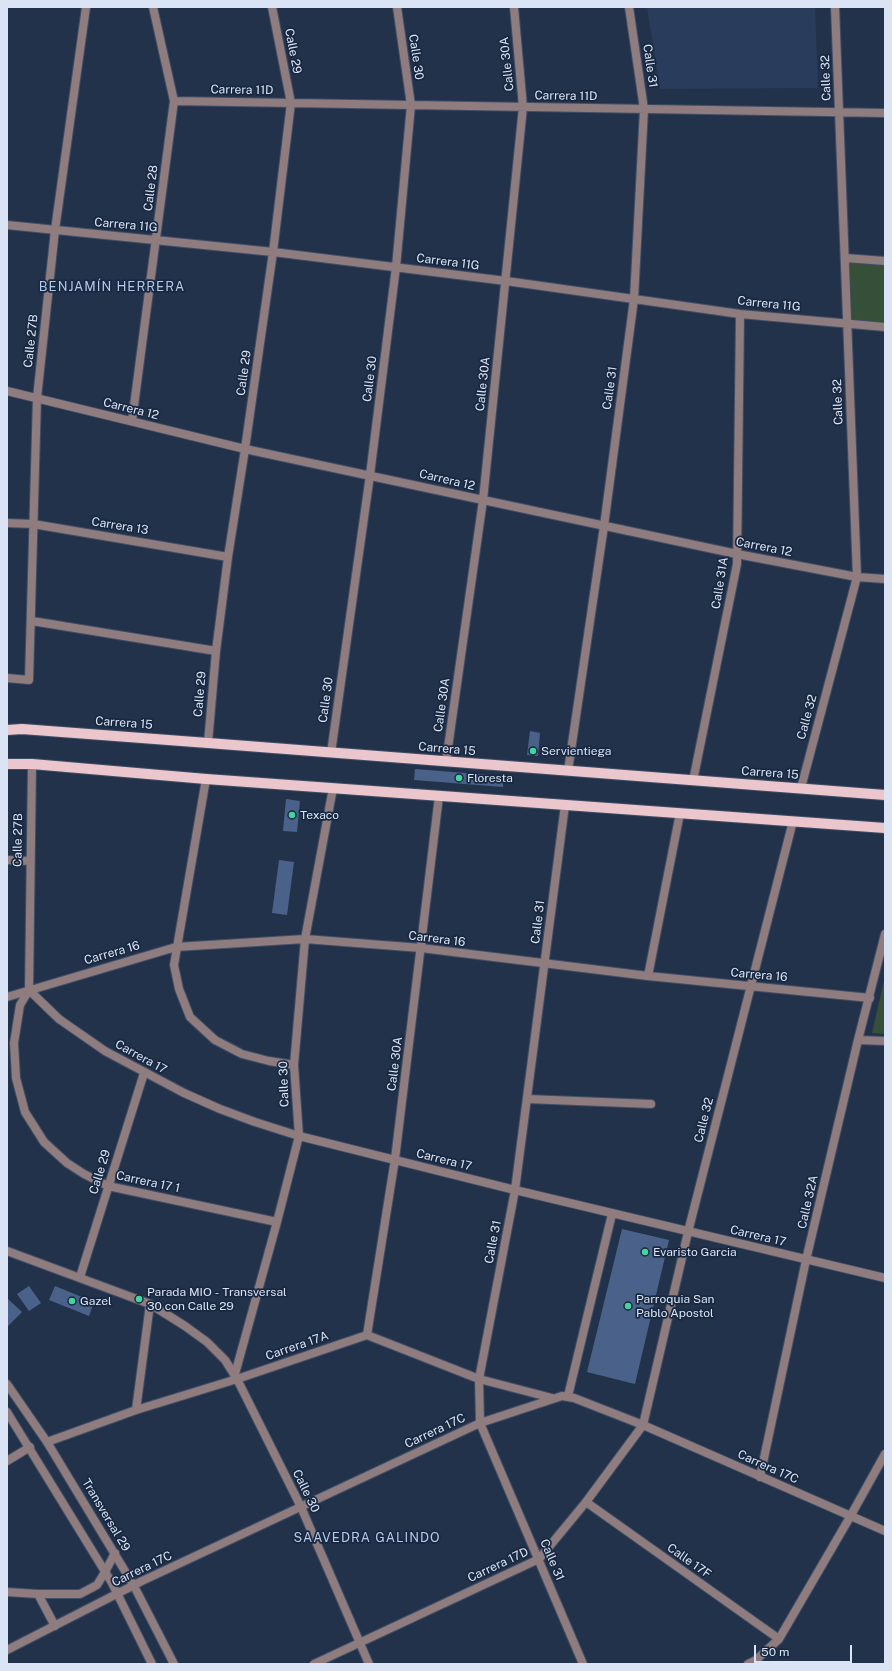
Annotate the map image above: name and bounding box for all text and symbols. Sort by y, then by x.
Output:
street label: Calle 29 [282,27,304,75]
street label: Calle 30 [406,33,426,81]
street label: Calle 30A [497,36,517,92]
street label: Calle 31 [640,43,660,89]
street label: Calle 32 [818,55,834,101]
street label: Carrera 11D [210,82,274,98]
street label: Carrera 11D [534,88,598,104]
street label: Calle 28 [141,164,161,212]
street label: Carrera 11G [94,215,158,235]
street label: Carrera 11G [416,251,480,273]
district label: BENJAMÍN HERRERA [39,279,185,295]
street label: Carrera 11G [737,294,801,314]
street label: Calle 27B [21,314,41,368]
street label: Calle 29 [234,349,254,397]
street label: Calle 30 [360,355,380,403]
street label: Calle 30A [473,356,493,412]
street label: Calle 31 [600,365,620,411]
street label: Calle 32 [830,379,846,425]
street label: Carrera 12 [102,395,160,423]
street label: Carrera 12 [418,467,476,493]
street label: Carrera 13 [91,514,149,538]
street label: Carrera 12 [735,534,793,560]
street label: Calle 31A [709,556,731,610]
street label: Calle 29 [191,670,209,718]
street label: Calle 30 [316,676,336,724]
street label: Calle 30A [431,677,453,733]
street label: Calle 32 [794,693,820,741]
street label: Carrera 15 [95,714,153,732]
street label: Carrera 15 [418,739,476,759]
place label: Servientiega [541,744,611,758]
marker: Servientiega [528,746,538,756]
street label: Carrera 15 [741,764,799,782]
place label: Floresta [467,771,513,785]
marker: Floresta [454,773,464,783]
place label: Texaco [300,808,339,822]
marker: Texaco [287,810,297,820]
street label: Calle 27B [10,813,26,867]
street label: Calle 31 [528,899,548,945]
street label: Carrera 16 [408,928,466,950]
street label: Carrera 16 [82,938,142,968]
street label: Carrera 16 [730,965,788,985]
street label: Calle 30A [385,1036,405,1092]
street label: Carrera 17 [113,1037,169,1077]
street label: Calle 30 [276,1061,292,1107]
street label: Calle 32 [691,1096,717,1144]
street label: Carrera 17 [415,1146,473,1174]
street label: Calle 29 [86,1148,114,1196]
street label: Carrera 17 1 [115,1168,181,1196]
street label: Calle 32A [795,1174,821,1230]
street label: Calle 31 [482,1219,504,1265]
street label: Carrera 17 [729,1223,787,1249]
place label: Evaristo Garcia [653,1245,737,1259]
marker: Evaristo Garcia [640,1247,650,1257]
place label: Parada MIO - Transversal 30 con Calle 29 [147,1285,287,1313]
place label: Parroquia San Pablo Apostol [636,1292,715,1320]
place label: Gazel [80,1294,112,1308]
marker: Parada MIO - Transversal 30 con Calle 29 [134,1294,144,1304]
marker: Gazel [67,1296,77,1306]
marker: Parroquia San Pablo Apostol [623,1301,633,1311]
street label: Carrera 17A [264,1329,330,1363]
street label: Carrera 17C [402,1411,468,1451]
street label: Carrera 17C [735,1447,801,1487]
street label: Calle 30 [289,1467,323,1515]
street label: Transversal 29 [79,1476,133,1554]
district label: SAAVEDRA GALINDO [293,1530,441,1546]
street label: Calle 31 [537,1537,567,1583]
street label: Calle 17F [664,1541,714,1581]
street label: Carrera 17D [465,1545,531,1585]
street label: Carrera 17C [110,1548,174,1590]
scale bar [756,1637,854,1663]
text: 50 m [761,1645,789,1659]

